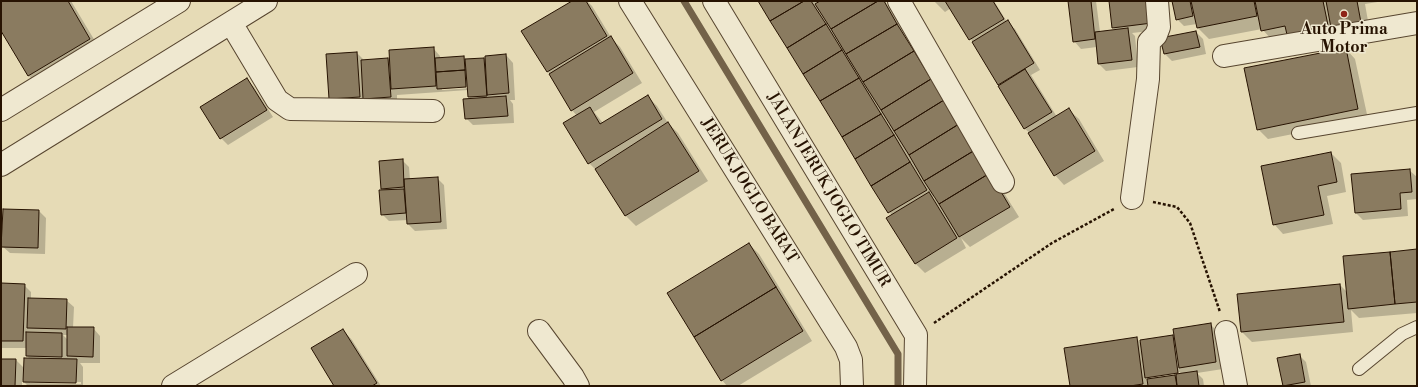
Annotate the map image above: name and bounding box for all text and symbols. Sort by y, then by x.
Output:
marker: Auto Prima Motor [1339,9,1349,19]
place label: Auto Prima Motor [1300,20,1388,58]
street label: JALAN JERUK JOGLO TIMUR [762,89,894,291]
street label: JERUK JOGLO BARAT [696,115,802,267]

